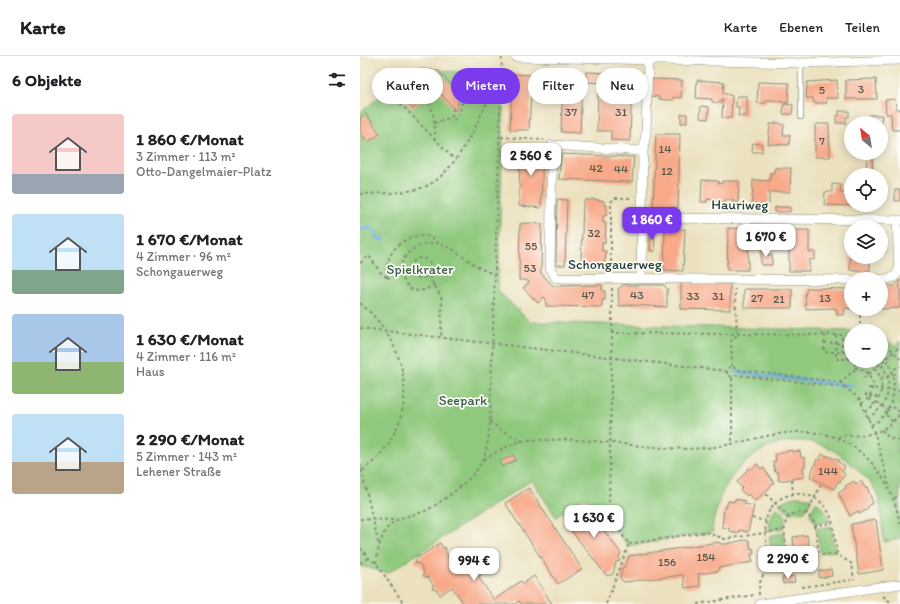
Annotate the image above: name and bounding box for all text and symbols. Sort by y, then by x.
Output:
text: Karte [20,16,66,39]
text: Karte [724,19,757,36]
text: Ebenen [779,19,823,36]
text: Teilen [845,19,880,36]
chip: Kaufen [372,68,443,104]
chip: Mieten [451,68,520,104]
chip: Filter [528,68,588,104]
chip: Neu [596,68,648,104]
icon: filters [326,69,348,91]
text: 6 Objekte [12,70,82,90]
house number: 3 [858,82,865,96]
house number: 5 [819,83,825,97]
house number: 37 [565,105,577,119]
house number: 31 [615,105,627,119]
north arrow [844,116,888,160]
map controls [844,116,888,368]
text: 1 860 €/Monat [136,129,244,149]
icon: home [44,130,92,178]
house number: 7 [819,134,825,148]
house number: 14 [659,142,671,156]
pin: 2 560 € [494,143,568,177]
text: 2 560 € [510,148,552,163]
text: 3 Zimmer · 113 m² [136,149,236,164]
house number: 42 [589,161,603,175]
house number: 44 [614,162,628,176]
text: Otto-Dangelmaier-Platz [136,164,271,179]
house number: 12 [661,164,674,178]
button: locate [844,168,888,212]
street label: Hauriweg [711,196,770,214]
pin: 1 860 € [615,207,689,241]
text: 1 860 € [631,212,673,227]
button: layers [844,220,888,264]
pin: 1 670 € [729,224,803,258]
house number: 32 [588,226,601,240]
text: 1 670 €/Monat [136,229,243,249]
text: 1 670 € [746,229,786,244]
icon: home [44,230,92,278]
house number: 55 [525,239,537,253]
text: 4 Zimmer · 96 m² [136,249,231,264]
street label: Schongauerweg [568,256,663,273]
park label: Spielkrater [386,261,454,278]
house number: 53 [524,261,537,275]
text: Schongauerweg [136,264,223,279]
button: + [844,272,888,316]
house number: 47 [581,288,595,302]
house number: 43 [630,288,644,302]
house number: 33 [686,289,700,303]
house number: 31 [712,289,724,303]
house number: 27 [751,291,763,305]
house number: 13 [819,291,832,305]
house number: 21 [773,292,785,306]
button: − [844,324,888,368]
text: 1 630 €/Monat [136,329,244,349]
icon: home [44,330,92,378]
text: 4 Zimmer · 116 m² [136,349,236,364]
text: Haus [136,364,165,379]
park label: Seepark [439,392,488,409]
text: 2 290 €/Monat [136,429,244,449]
icon: home [44,430,92,478]
text: 5 Zimmer · 143 m² [136,449,237,464]
text: Lehener Straße [136,464,221,479]
house number: 144 [818,464,838,478]
pin: 1 630 € [557,505,631,539]
text: 1 630 € [573,510,615,525]
pin: 2 290 € [751,546,825,580]
pin: 994 € [446,548,502,582]
house number: 154 [696,550,716,564]
text: 2 290 € [767,551,809,566]
text: 994 € [458,553,490,568]
house number: 156 [658,555,676,569]

